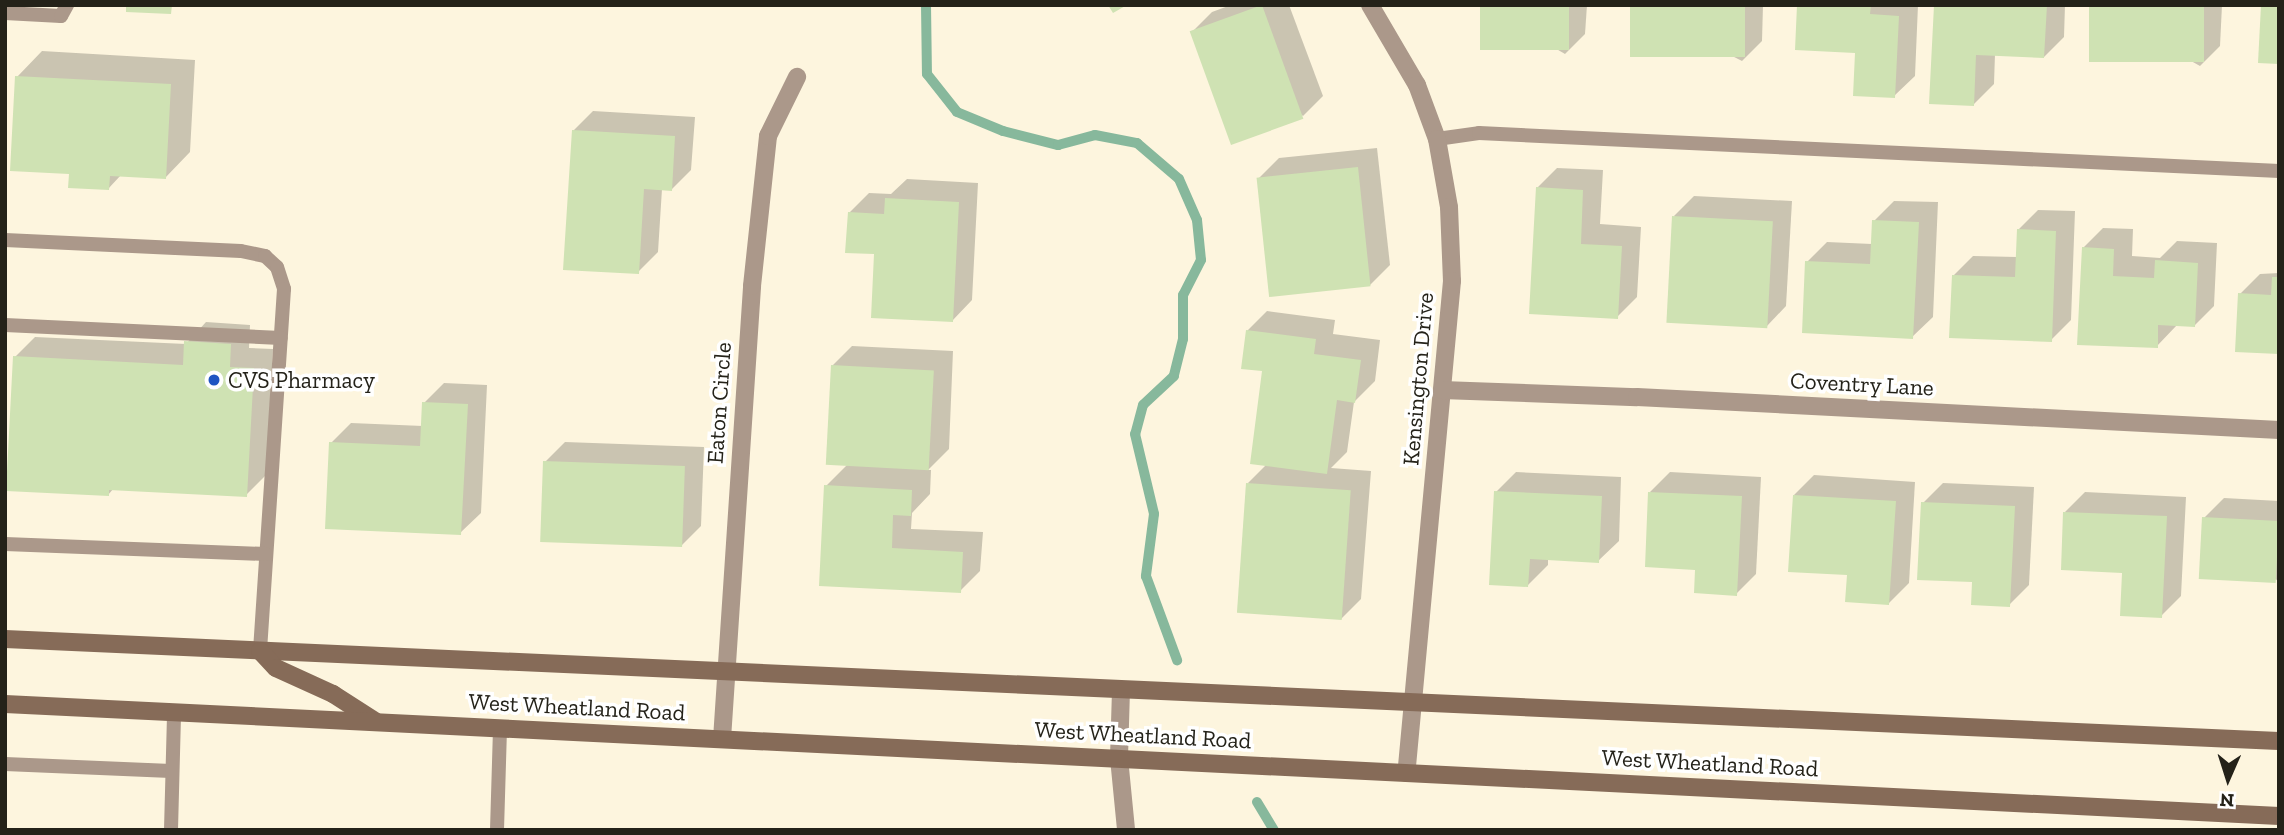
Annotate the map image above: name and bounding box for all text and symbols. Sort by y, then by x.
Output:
street label: Kensington Drive [1397,291,1439,467]
street label: Eaton Circle [701,341,737,465]
place label: CVS Pharmacy [228,366,375,394]
street label: Coventry Lane [1789,366,1935,402]
marker: CVS Pharmacy [206,372,222,388]
street label: West Wheatland Road [468,688,686,726]
street label: West Wheatland Road [1034,716,1252,754]
street label: West Wheatland Road [1601,744,1819,782]
north arrow [2193,744,2263,814]
text: N [2219,789,2235,812]

